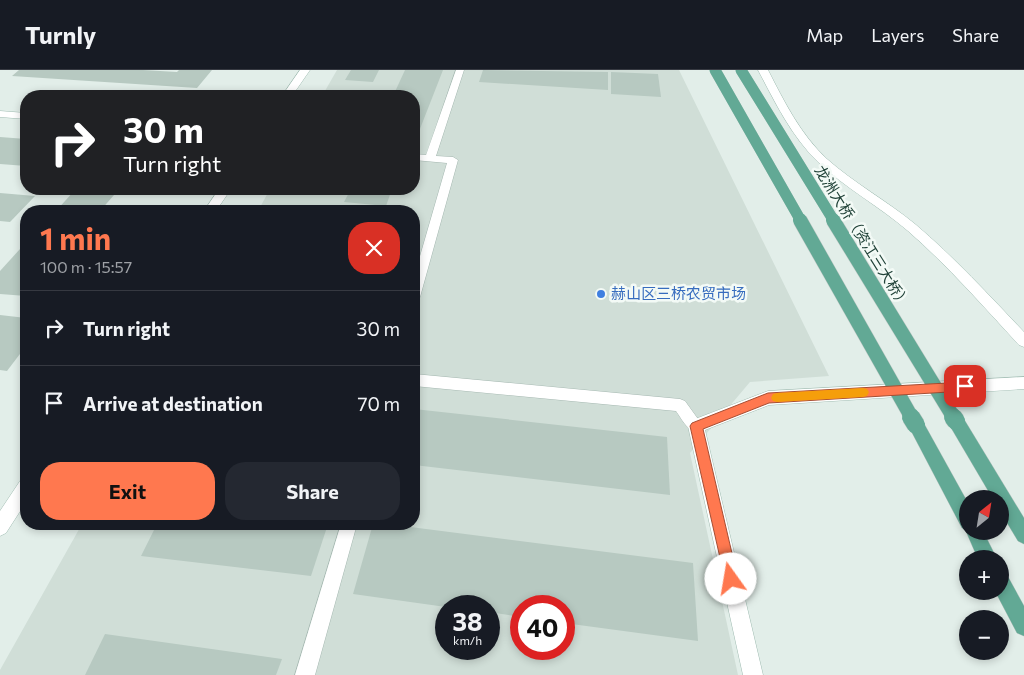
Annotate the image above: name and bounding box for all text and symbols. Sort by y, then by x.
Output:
text: Turnly [25,20,96,49]
text: Map [806,24,843,46]
text: Layers [871,24,924,46]
text: Share [952,24,999,46]
text: 30 m [123,107,204,150]
icon: right [40,110,105,175]
text: Turn right [123,150,221,177]
street label: 龙洲大桥（资江三大桥） [811,162,914,311]
text: 1 min [40,219,111,256]
button: close [348,222,400,274]
text: 100 m · 15:57 [40,257,132,276]
place label: 赫山区三桥农贸市场 [611,284,746,302]
marker: 赫山区三桥农贸市场 [595,288,607,300]
icon: right [40,314,68,342]
text: Turn right [83,317,170,340]
text: 30 m [357,317,400,340]
pin [944,365,986,407]
icon: arrive [951,372,979,400]
icon: arrive [40,389,68,417]
text: Arrive at destination [83,392,263,415]
text: 70 m [357,392,400,415]
button: Exit [40,462,215,520]
button: Share [225,462,400,520]
north arrow [959,490,1009,540]
map controls [959,490,1009,660]
button: + [959,550,1009,600]
position arrow [704,552,756,604]
speed limit sign: 40 [510,595,575,660]
text: 38 [452,606,483,636]
button: − [959,610,1009,660]
text: km/h [453,633,482,647]

